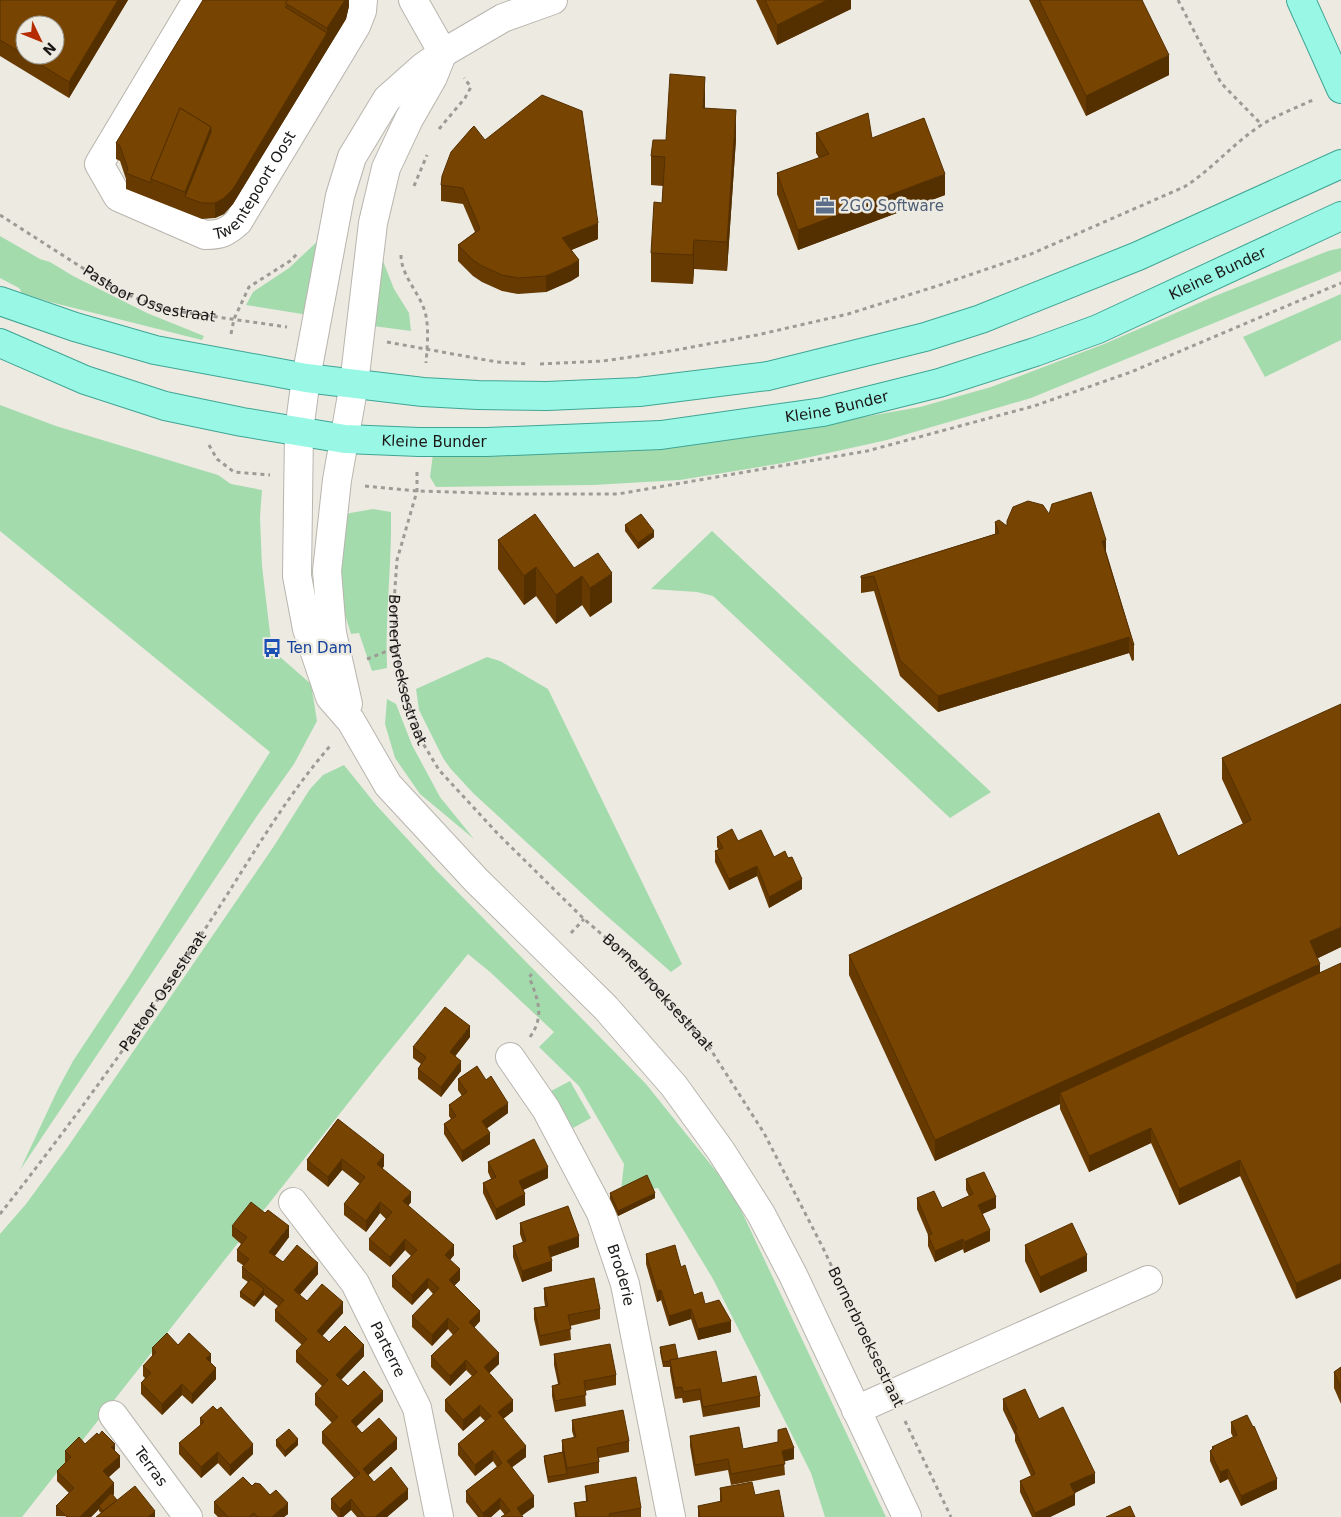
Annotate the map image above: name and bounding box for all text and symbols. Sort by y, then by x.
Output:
north arrow [15,15,65,65]
text: N [40,39,59,59]
street label: Twentepoort Oost [211,128,300,244]
office icon: 2GO Software [814,195,836,217]
place label: 2GO Software [840,197,944,215]
street label: Kleine Bunder [1166,243,1270,304]
street label: Pastoor Ossestraat [80,262,217,326]
street label: Kleine Bunder [784,387,891,426]
street label: Kleine Bunder [381,431,488,451]
street label: Bornerbroeksestraat [385,593,431,748]
bus stop icon: Ten Dam [261,637,283,659]
place label: Ten Dam [286,639,352,657]
street label: Pastoor Ossestraat [116,928,210,1055]
street label: Bornerbroeksestraat [599,930,717,1055]
street label: Broderie [603,1242,638,1307]
street label: Bornerbroeksestraat [824,1264,908,1410]
street label: Parterre [367,1318,409,1380]
street label: Terras [130,1442,172,1490]

